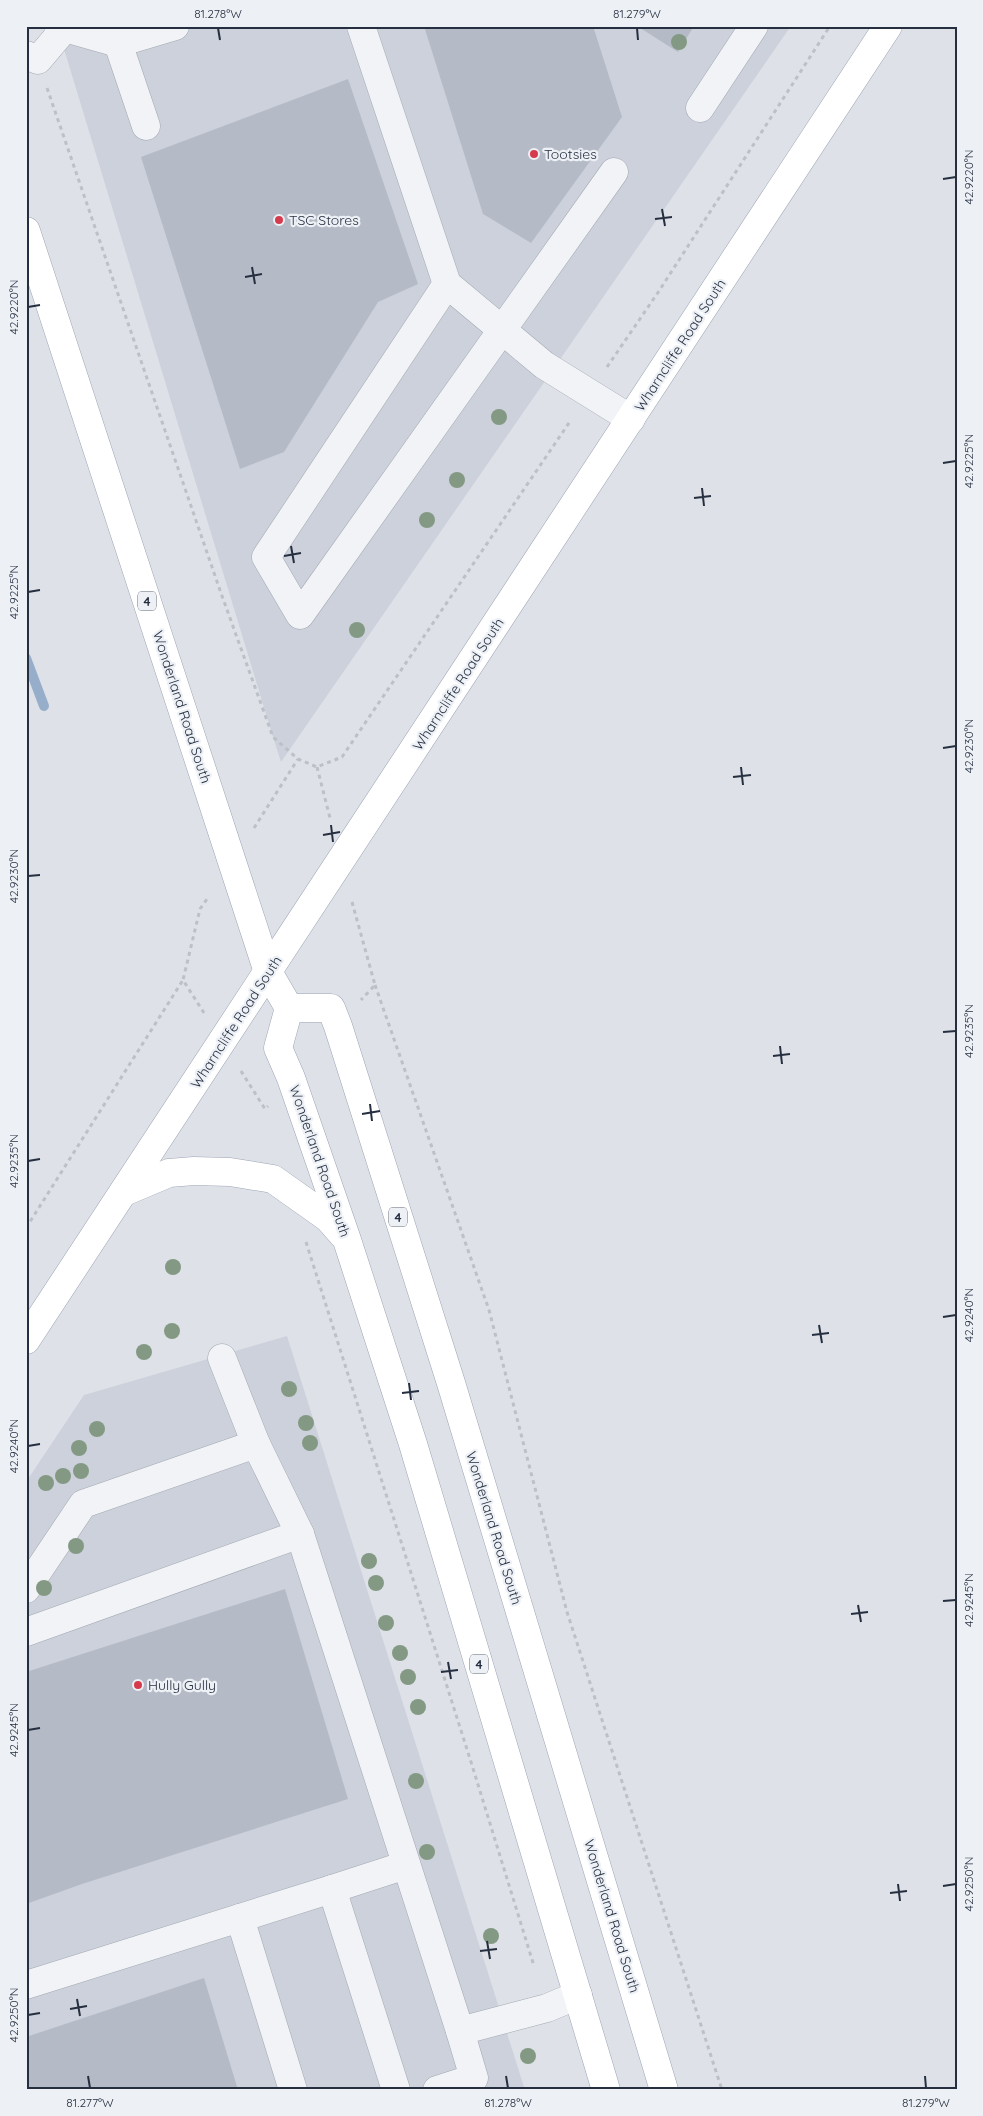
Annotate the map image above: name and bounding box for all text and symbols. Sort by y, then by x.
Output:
text: 81.278°W [194,6,242,21]
text: 81.279°W [613,6,661,21]
place label: Tootsies [544,145,597,163]
marker: Tootsies [528,148,540,160]
text: 42.9220°N [961,150,976,205]
place label: TSC Stores [289,211,359,229]
marker: TSC Stores [273,214,285,226]
street label: Wharncliffe Road South [630,275,730,415]
text: 42.9220°N [6,280,21,335]
text: 42.9225°N [961,434,976,488]
text: 42.9225°N [6,565,21,619]
road number: 4 [138,592,156,610]
street label: Wharncliffe Road South [408,614,508,754]
street label: Wonderland Road South [149,628,215,786]
text: 42.9230°N [961,719,976,773]
text: 42.9230°N [6,849,21,903]
street label: Wharncliffe Road South [186,952,286,1092]
text: 42.9235°N [961,1004,976,1058]
street label: Wonderland Road South [286,1083,354,1239]
text: 42.9235°N [6,1134,21,1188]
road number: 4 [389,1208,407,1226]
text: 42.9240°N [961,1288,976,1342]
text: 42.9240°N [6,1419,21,1473]
street label: Wonderland Road South [462,1449,526,1607]
text: 42.9245°N [961,1573,976,1627]
road number: 4 [470,1655,488,1674]
place label: Hully Gully [148,1676,216,1694]
marker: Hully Gully [132,1679,144,1691]
text: 42.9245°N [6,1703,21,1757]
street label: Wonderland Road South [580,1837,644,1995]
text: 42.9250°N [961,1857,976,1911]
text: 42.9250°N [6,1988,21,2042]
text: 81.277°W [66,2095,114,2110]
text: 81.278°W [484,2095,532,2110]
text: 81.279°W [902,2095,950,2110]

